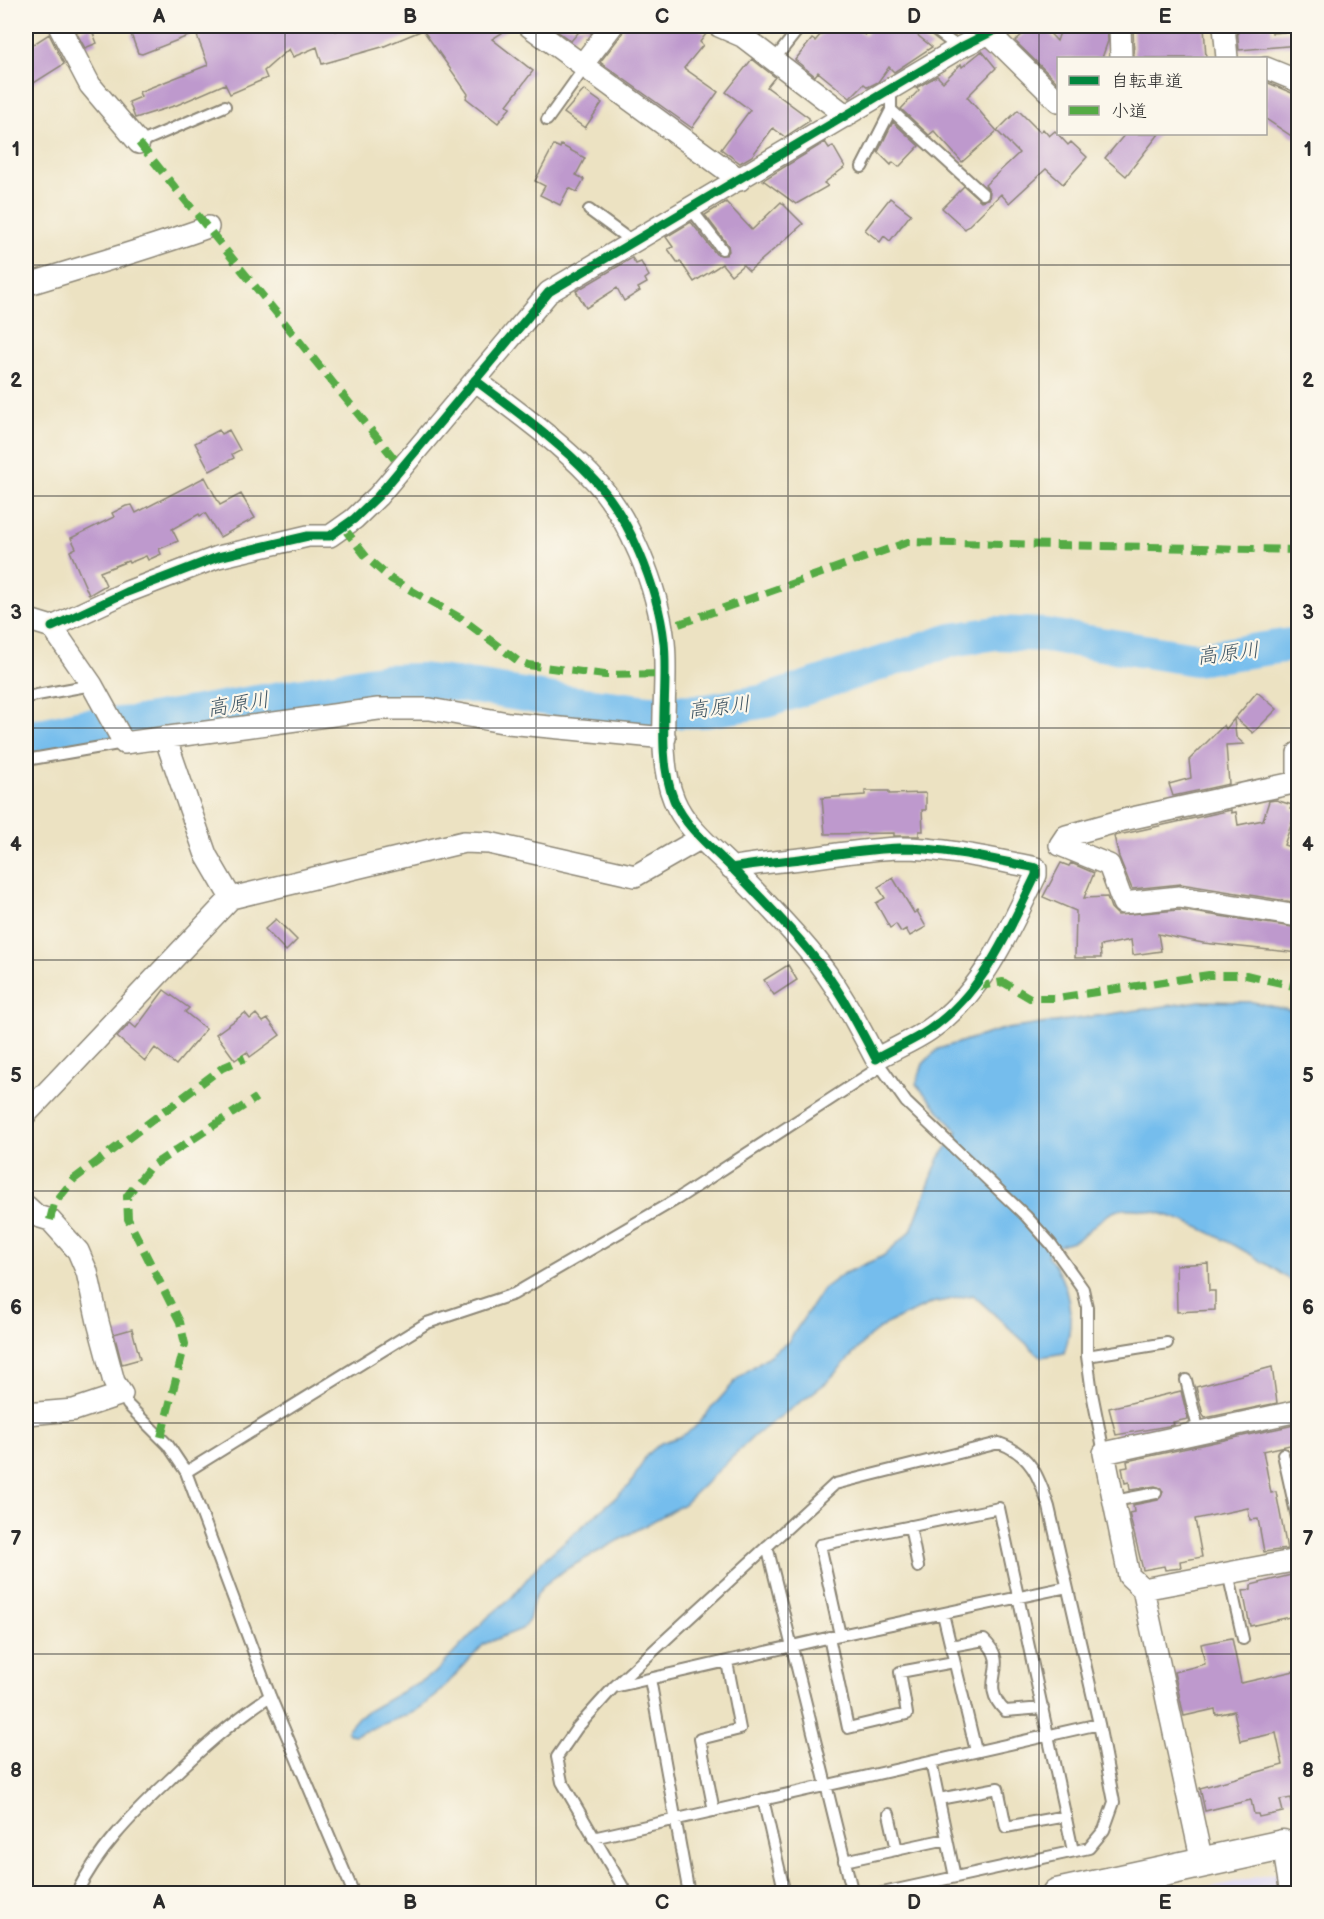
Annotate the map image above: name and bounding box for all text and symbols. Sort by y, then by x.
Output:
text: A [152,5,166,29]
text: B [403,5,417,29]
text: C [655,5,669,29]
text: D [907,5,921,29]
text: E [1159,5,1172,29]
legend [1057,57,1267,135]
text: 自転車道 [1111,71,1183,92]
text: 小道 [1111,101,1147,122]
text: 1 [12,138,20,162]
text: 1 [1304,138,1312,162]
text: 2 [10,369,22,393]
text: 2 [1302,369,1314,393]
text: 3 [10,601,22,625]
text: 3 [1302,601,1314,625]
water label: 高原川 [1195,637,1261,670]
water label: 高原川 [205,687,271,722]
water label: 高原川 [686,691,752,724]
text: 4 [10,833,22,857]
text: 4 [1302,833,1314,857]
text: 5 [10,1064,22,1088]
text: 5 [1302,1064,1314,1088]
text: 6 [10,1296,22,1320]
text: 6 [1302,1296,1314,1320]
text: 7 [10,1527,22,1551]
text: 7 [1302,1527,1314,1551]
text: 8 [10,1759,22,1783]
text: 8 [1302,1759,1314,1783]
text: A [152,1891,166,1915]
text: B [403,1891,417,1915]
text: C [655,1891,669,1915]
text: D [907,1891,921,1915]
text: E [1159,1891,1172,1915]

